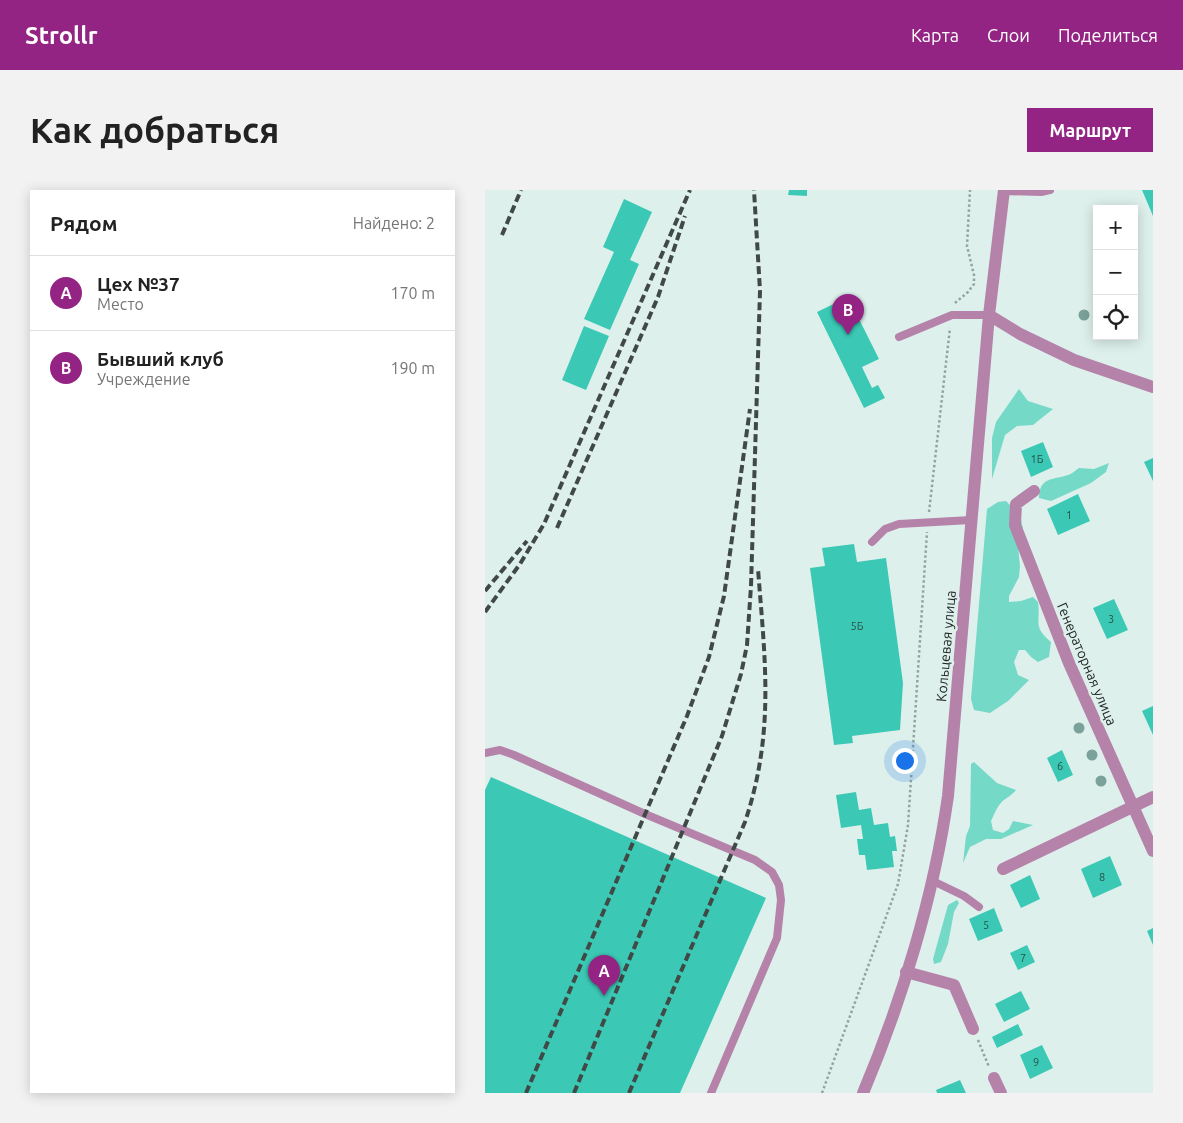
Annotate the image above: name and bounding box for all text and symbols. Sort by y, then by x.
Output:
text: Strollr [25,22,98,49]
text: Карта [911,25,959,45]
text: Слои [987,25,1030,45]
text: Поделиться [1058,25,1158,45]
button: Маршрут [1027,108,1153,152]
text: Как добраться [30,110,279,150]
map controls [1093,205,1138,340]
button: + [1093,205,1138,250]
text: Рядом [50,211,118,235]
text: Найдено: 2 [353,214,435,232]
button: − [1093,250,1138,295]
text: Цех №37 [97,273,180,295]
text: A [60,284,72,302]
text: 170 m [390,284,435,302]
pin: B [832,294,864,335]
text: Место [97,295,144,313]
button: locate [1093,295,1138,340]
text: Бывший клуб [97,348,224,370]
text: B [61,359,71,377]
text: 190 m [390,359,435,377]
text: Учреждение [97,370,191,388]
house number: 1Б [1031,453,1044,465]
house number: 1 [1066,509,1072,521]
street label: Кольцевая улица [933,590,959,702]
street label: Генераторная улица [1054,600,1120,728]
house number: 3 [1108,613,1114,625]
house number: 5Б [851,620,864,632]
your location [892,748,918,774]
house number: 6 [1057,760,1063,772]
house number: 8 [1099,871,1105,883]
house number: 5 [983,919,989,931]
house number: 7 [1020,952,1026,964]
pin: A [588,955,620,996]
house number: 9 [1033,1056,1039,1068]

